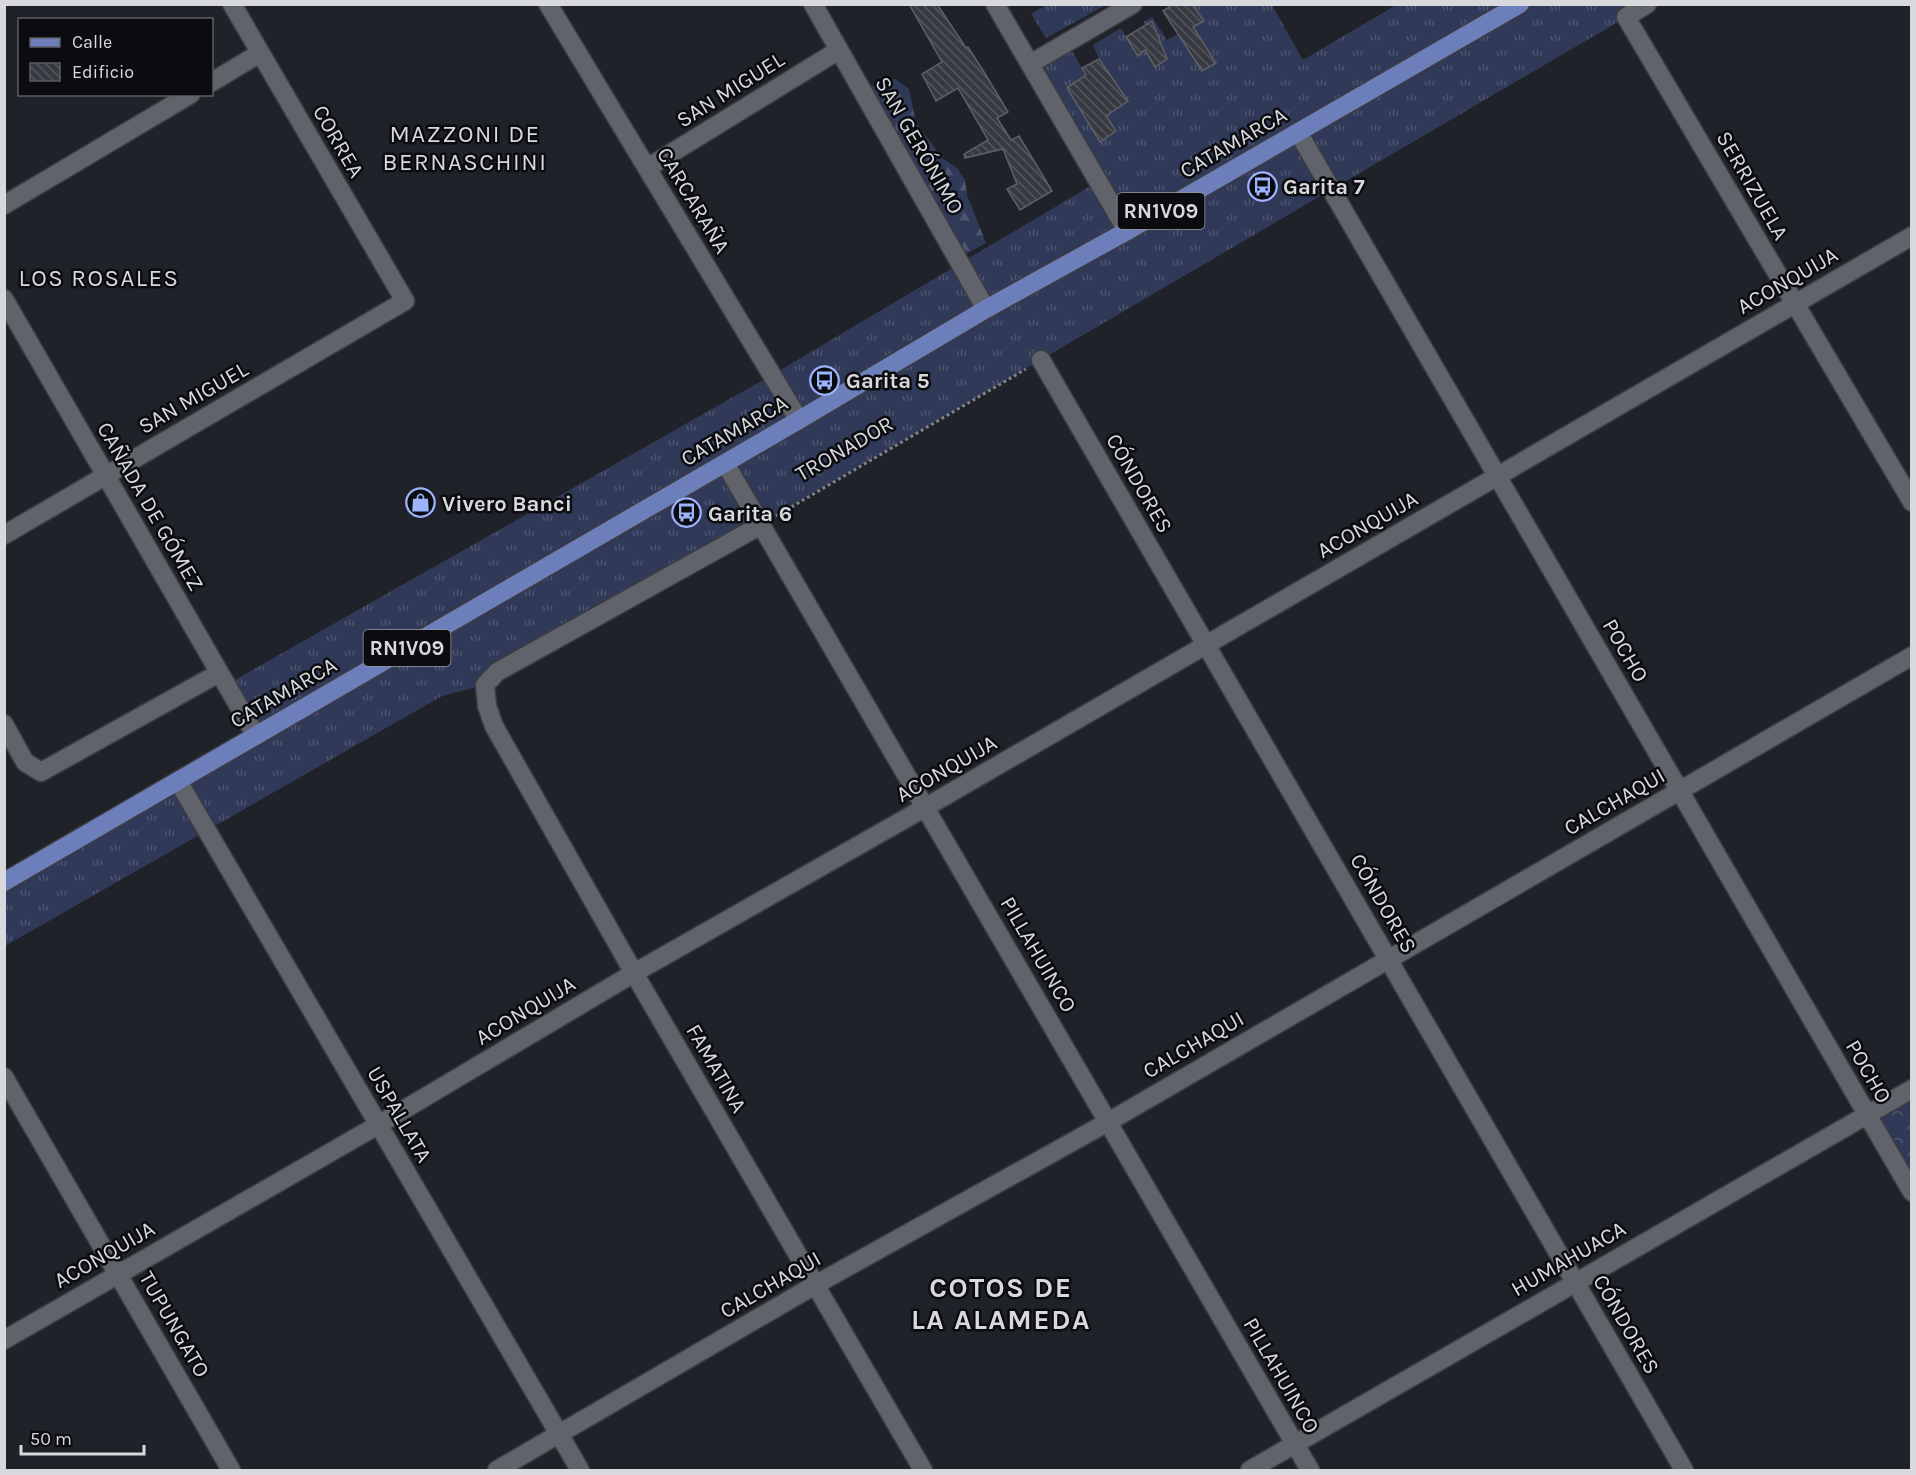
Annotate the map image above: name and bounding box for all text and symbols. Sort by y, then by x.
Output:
legend [18,18,213,96]
text: Calle [72,31,112,53]
street label: SAN MIGUEL [672,46,790,133]
text: Edificio [72,61,134,83]
street label: SAN GERÓNIMO [869,72,970,219]
street label: CORREA [307,101,369,183]
street label: CATAMARCA [1176,102,1292,184]
district label: MAZZONI DE BERNASCHINI [383,120,547,176]
street label: SERRIZUELA [1711,126,1794,245]
street label: CARCARAÑA [651,143,735,259]
bus stop icon: Garita 7 [1246,170,1278,202]
place label: Garita 7 [1283,174,1365,200]
road number: RN1V09 [1118,193,1204,229]
street label: ACONQUIJA [1733,241,1843,320]
district label: LOS ROSALES [18,264,180,292]
street label: SAN MIGUEL [134,356,254,440]
bus stop icon: Garita 5 [809,364,841,396]
place label: Garita 5 [846,368,930,394]
street label: CATAMARCA [677,390,793,472]
street label: TRONADOR [791,410,898,487]
street label: CAÑADA DE GÓMEZ [91,417,210,596]
street label: CÓNDORES [1100,429,1179,538]
street label: ACONQUIJA [1313,485,1423,564]
shop icon: Vivero Banci [405,487,437,519]
place label: Vivero Banci [442,491,572,517]
bus stop icon: Garita 6 [671,497,703,529]
place label: Garita 6 [708,501,792,527]
street label: POCHO [1597,614,1654,687]
road number: RN1V09 [364,630,450,666]
street label: CATAMARCA [226,652,342,734]
street label: ACONQUIJA [892,729,1002,808]
street label: CALCHAQUI [1559,763,1670,841]
street label: CÓNDORES [1344,849,1423,958]
street label: PILLAHUINCO [994,892,1082,1017]
street label: ACONQUIJA [471,971,580,1051]
street label: CALCHAQUI [1138,1006,1249,1084]
street label: FAMATINA [680,1019,752,1118]
street label: POCHO [1840,1035,1897,1108]
street label: USPALLATA [361,1062,437,1168]
street label: ACONQUIJA [50,1215,160,1294]
street label: HUMAHUACA [1506,1215,1631,1302]
street label: CALCHAQUI [715,1246,826,1324]
street label: TUPUNGATO [133,1267,215,1382]
street label: CÓNDORES [1587,1270,1666,1379]
district label: COTOS DE LA ALAMEDA [911,1271,1091,1336]
street label: PILLAHUINCO [1237,1313,1325,1438]
scale bar [21,1418,144,1456]
text: 50 m [30,1428,72,1450]

